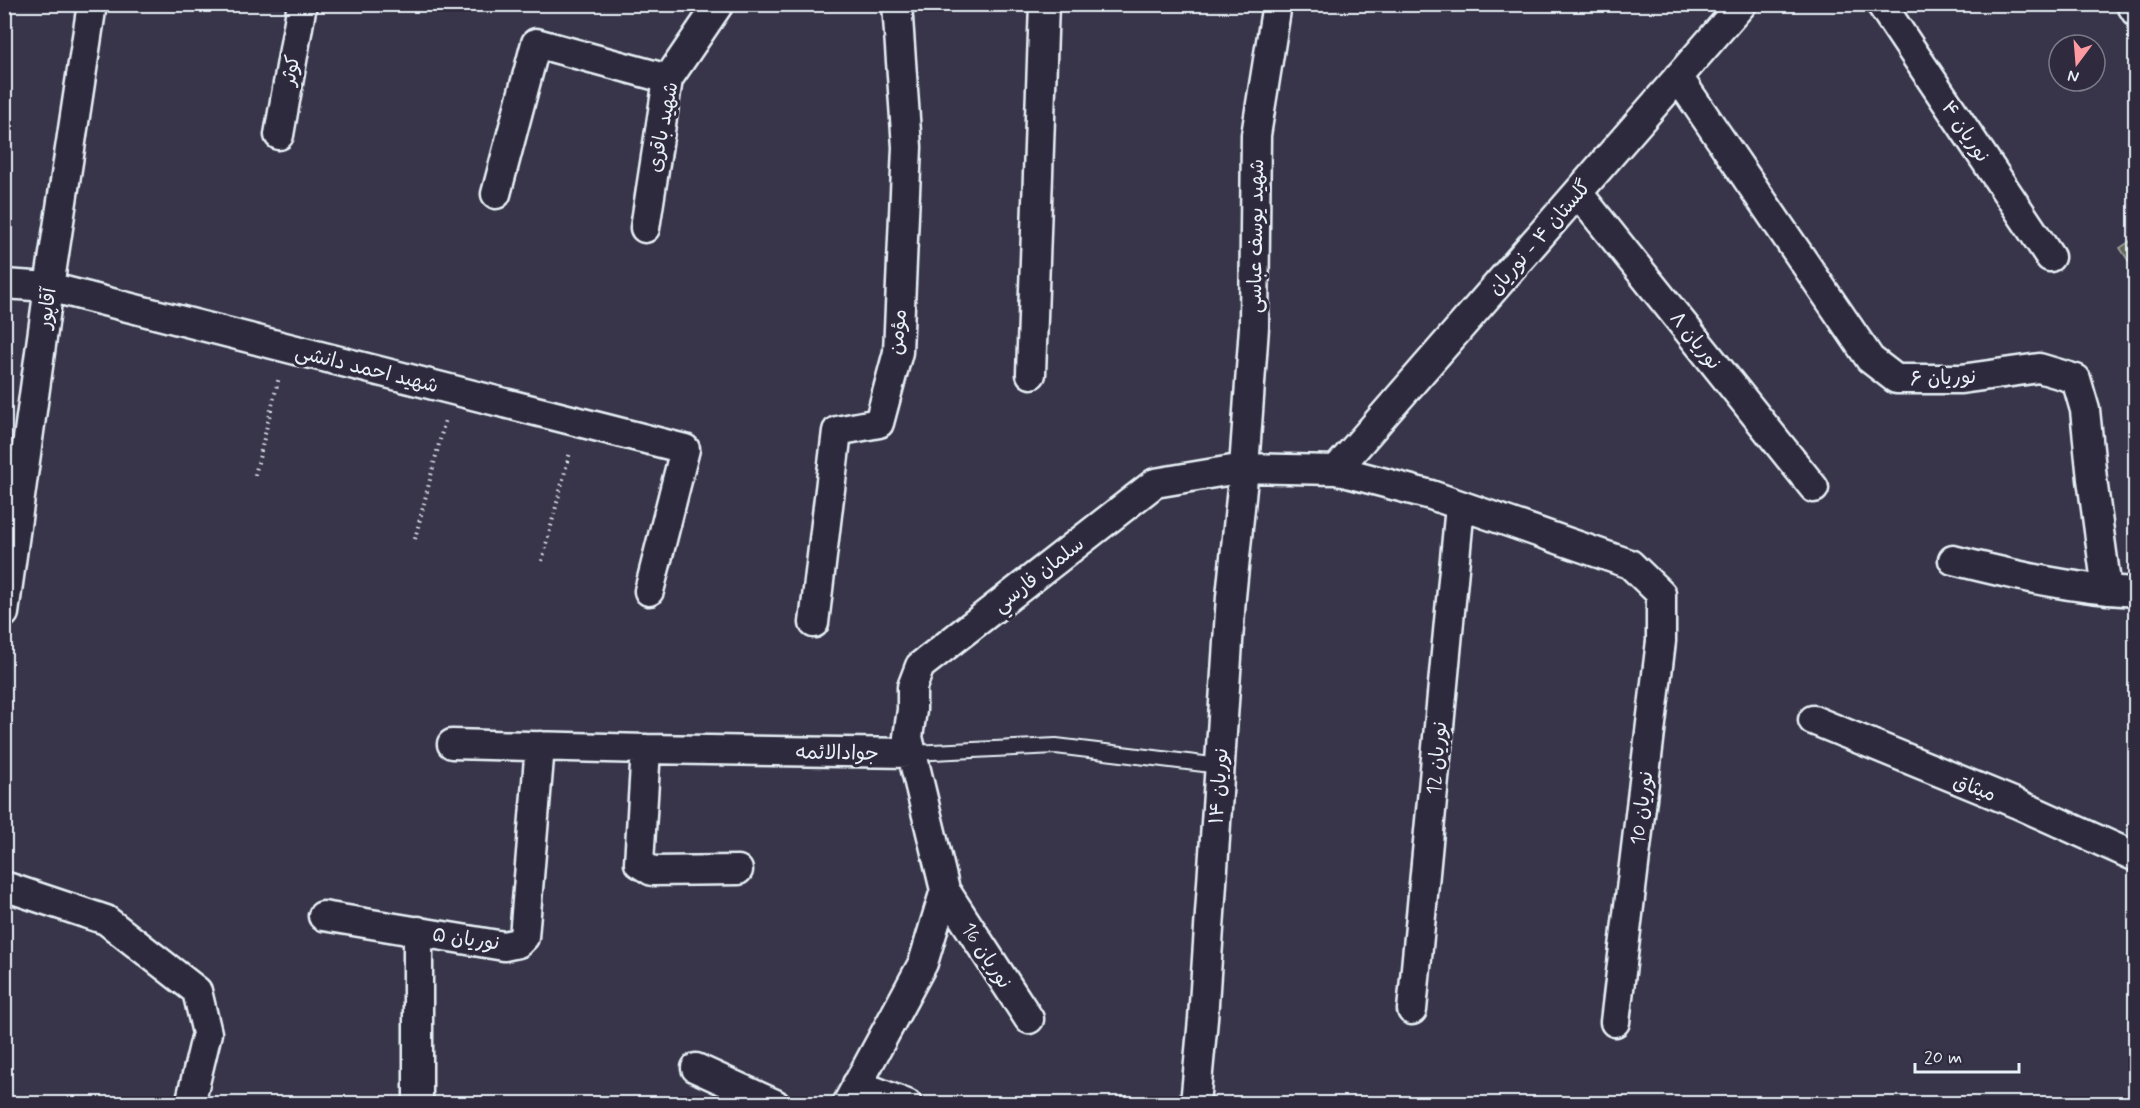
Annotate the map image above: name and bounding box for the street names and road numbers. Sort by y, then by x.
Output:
street label: کوثر [275,53,307,90]
street label: شهید باقری [641,80,685,175]
street label: نوریان ۴ [1934,96,1995,168]
street label: شهید یوسف عباسی [1242,159,1271,313]
street label: گلستان ۴ - نوریان [1483,175,1598,301]
street label: آقاپور [31,285,64,332]
street label: نوریان ۸ [1663,306,1727,376]
street label: مؤمن [883,308,914,356]
street label: شهید احمد دانشی [292,339,441,400]
street label: نوریان ۶ [1910,364,1977,393]
street label: سلمان فارسي [988,531,1092,622]
street label: نوریان 12 [1421,720,1454,796]
street label: جوادالائمه [795,739,879,768]
street label: نوریان ۱۴ [1203,747,1236,825]
street label: ميثاق [1949,768,2000,809]
street label: نوریان 10 [1625,770,1660,847]
street label: نوریان 16 [954,917,1017,994]
street label: نوریان ۵ [430,921,501,958]

